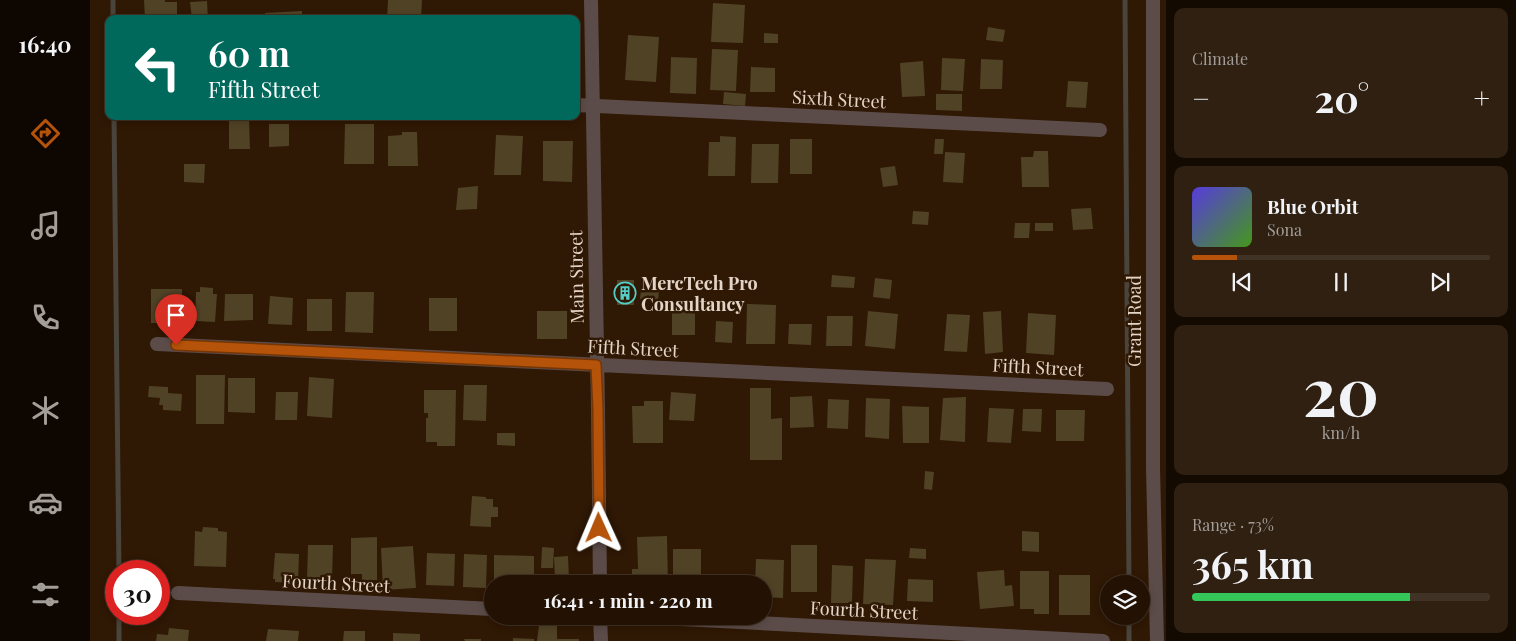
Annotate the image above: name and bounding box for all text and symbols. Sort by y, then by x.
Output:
text: 16:40 [19,29,71,59]
text: 60 m [208,29,290,76]
icon: left [125,35,190,100]
text: Climate [1192,48,1248,69]
text: 20° [1314,72,1369,123]
text: Fifth Street [208,74,320,104]
text: − [1192,79,1210,116]
text: + [1474,79,1490,116]
street label: Sixth Street [791,85,887,113]
icon: directions [28,116,63,151]
text: Blue Orbit [1267,193,1358,219]
icon: music [28,208,63,243]
text: Sona [1267,219,1302,240]
street label: Main Street [563,229,589,324]
icon: previous [1228,268,1256,296]
icon: pause [1327,268,1355,296]
icon: next [1426,268,1454,296]
place label: MercTech Pro Consultancy [641,271,758,316]
street label: Grant Road [1122,275,1146,367]
building icon: MercTech Pro Consultancy [613,281,637,305]
pin [155,294,197,345]
icon: phone [28,300,63,335]
icon: arrive [162,301,190,329]
street label: Fifth Street [587,334,680,362]
text: 20 [1303,346,1379,432]
street label: Fifth Street [992,353,1085,381]
icon: climate [28,393,63,428]
text: km/h [1322,422,1360,443]
icon: car [28,485,63,520]
position arrow [572,501,624,553]
text: Range · 73% [1192,514,1274,535]
text: 365 km [1192,538,1314,589]
speed limit sign: 30 [105,560,170,625]
street label: Fourth Street [281,568,391,598]
map controls [1100,575,1150,625]
button: layers [1100,575,1150,625]
icon: filters [28,577,63,612]
text: 16:41 · 1 min · 220 m [543,587,713,613]
street label: Fourth Street [809,595,919,625]

